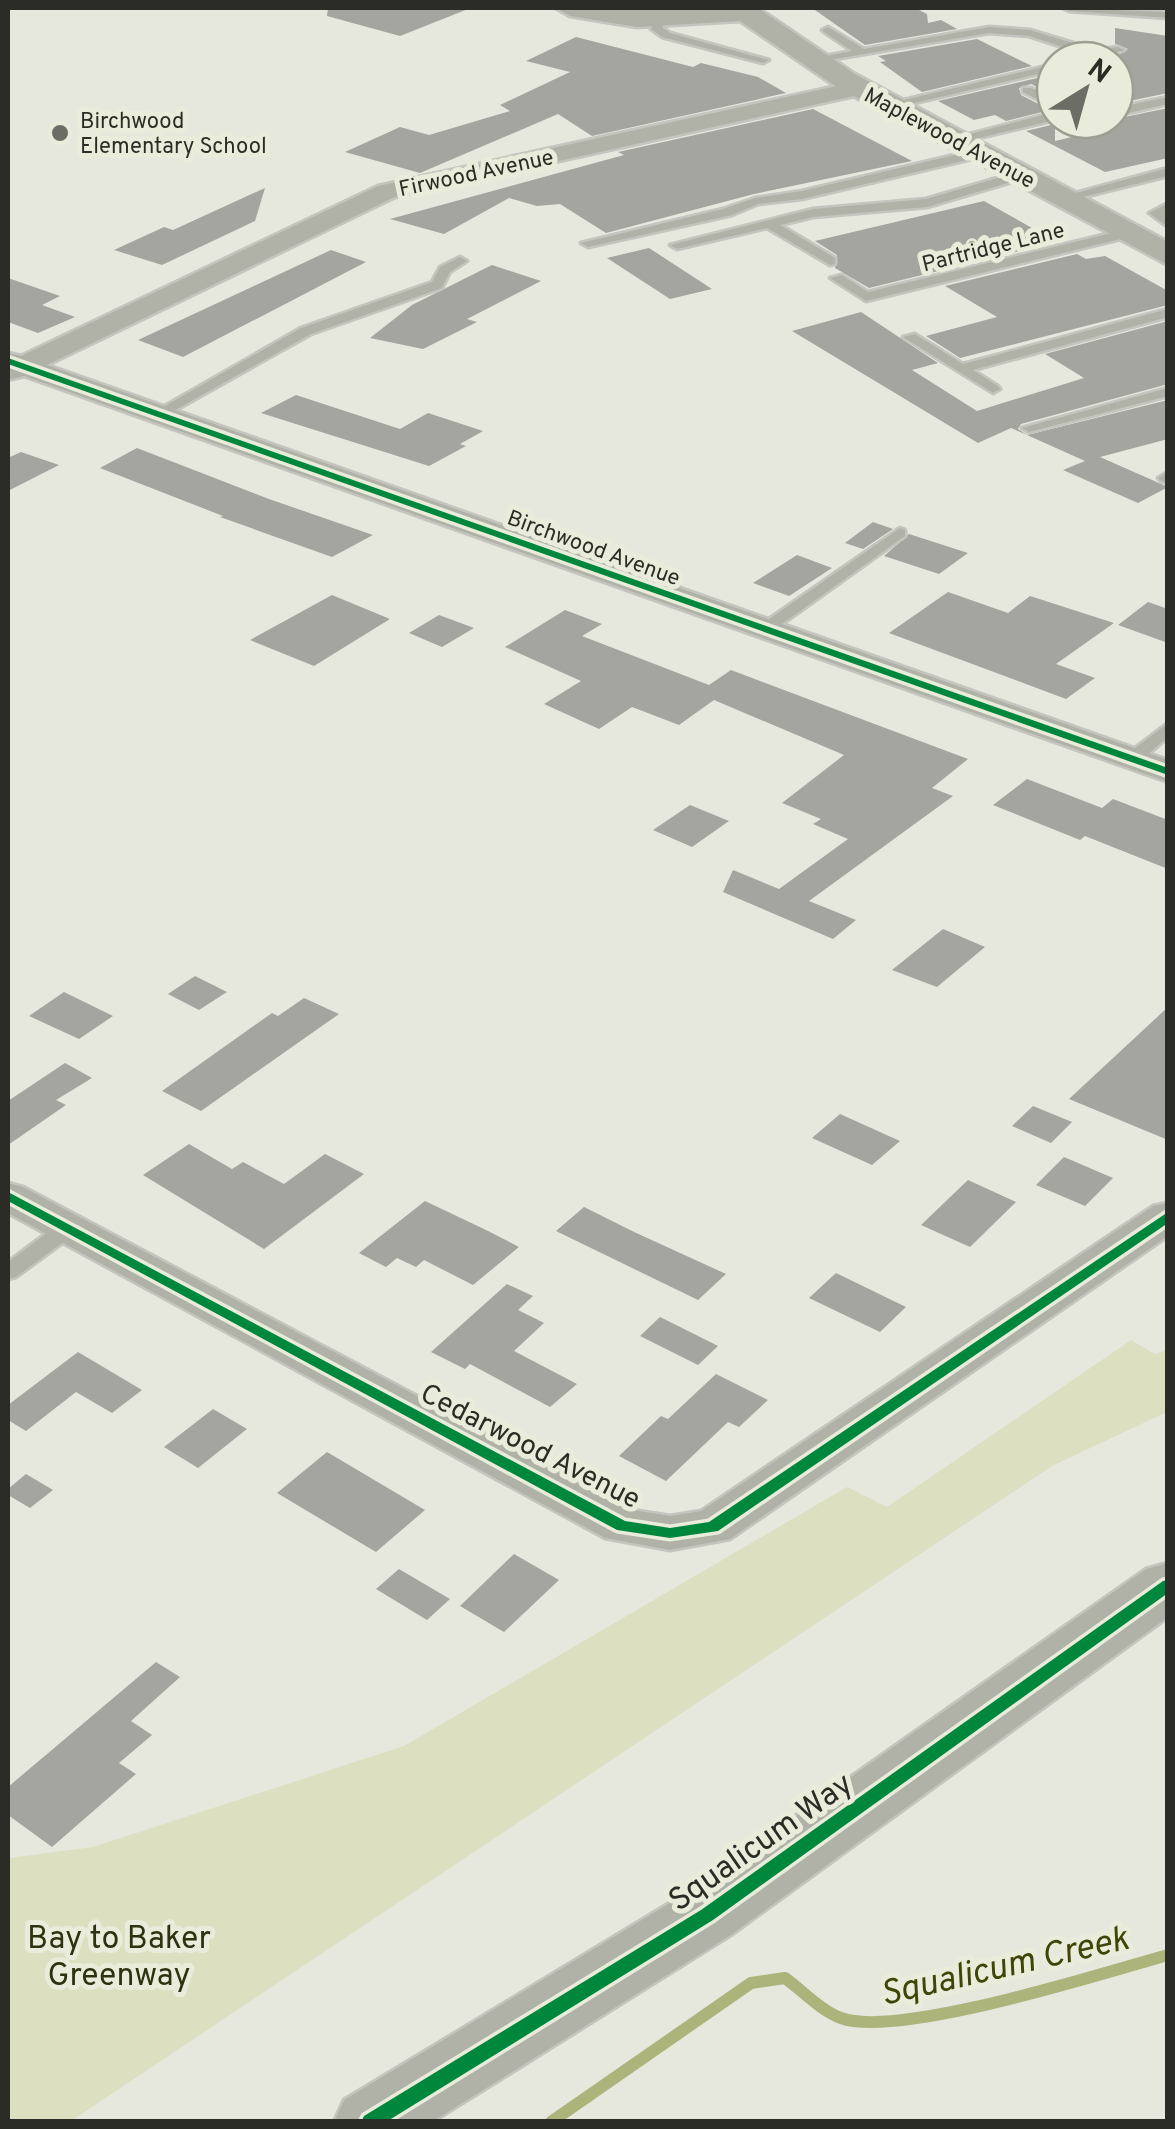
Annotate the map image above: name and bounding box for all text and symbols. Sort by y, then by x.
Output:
north arrow [1035,40,1135,140]
text: N [1079,52,1117,93]
street label: Maplewood Avenue [859,83,1039,196]
place label: Birchwood Elementary School [80,109,267,161]
marker: Birchwood Elementary School [49,122,71,144]
street label: Firwood Avenue [397,145,556,204]
street label: Partridge Lane [920,218,1068,279]
street label: Birchwood Avenue [503,506,683,593]
street label: Cedarwood Avenue [414,1377,646,1519]
street label: Squalicum Way [662,1765,862,1922]
water label: Squalicum Creek [876,1918,1134,2018]
park label: Bay to Baker Greenway [27,1920,211,1997]

